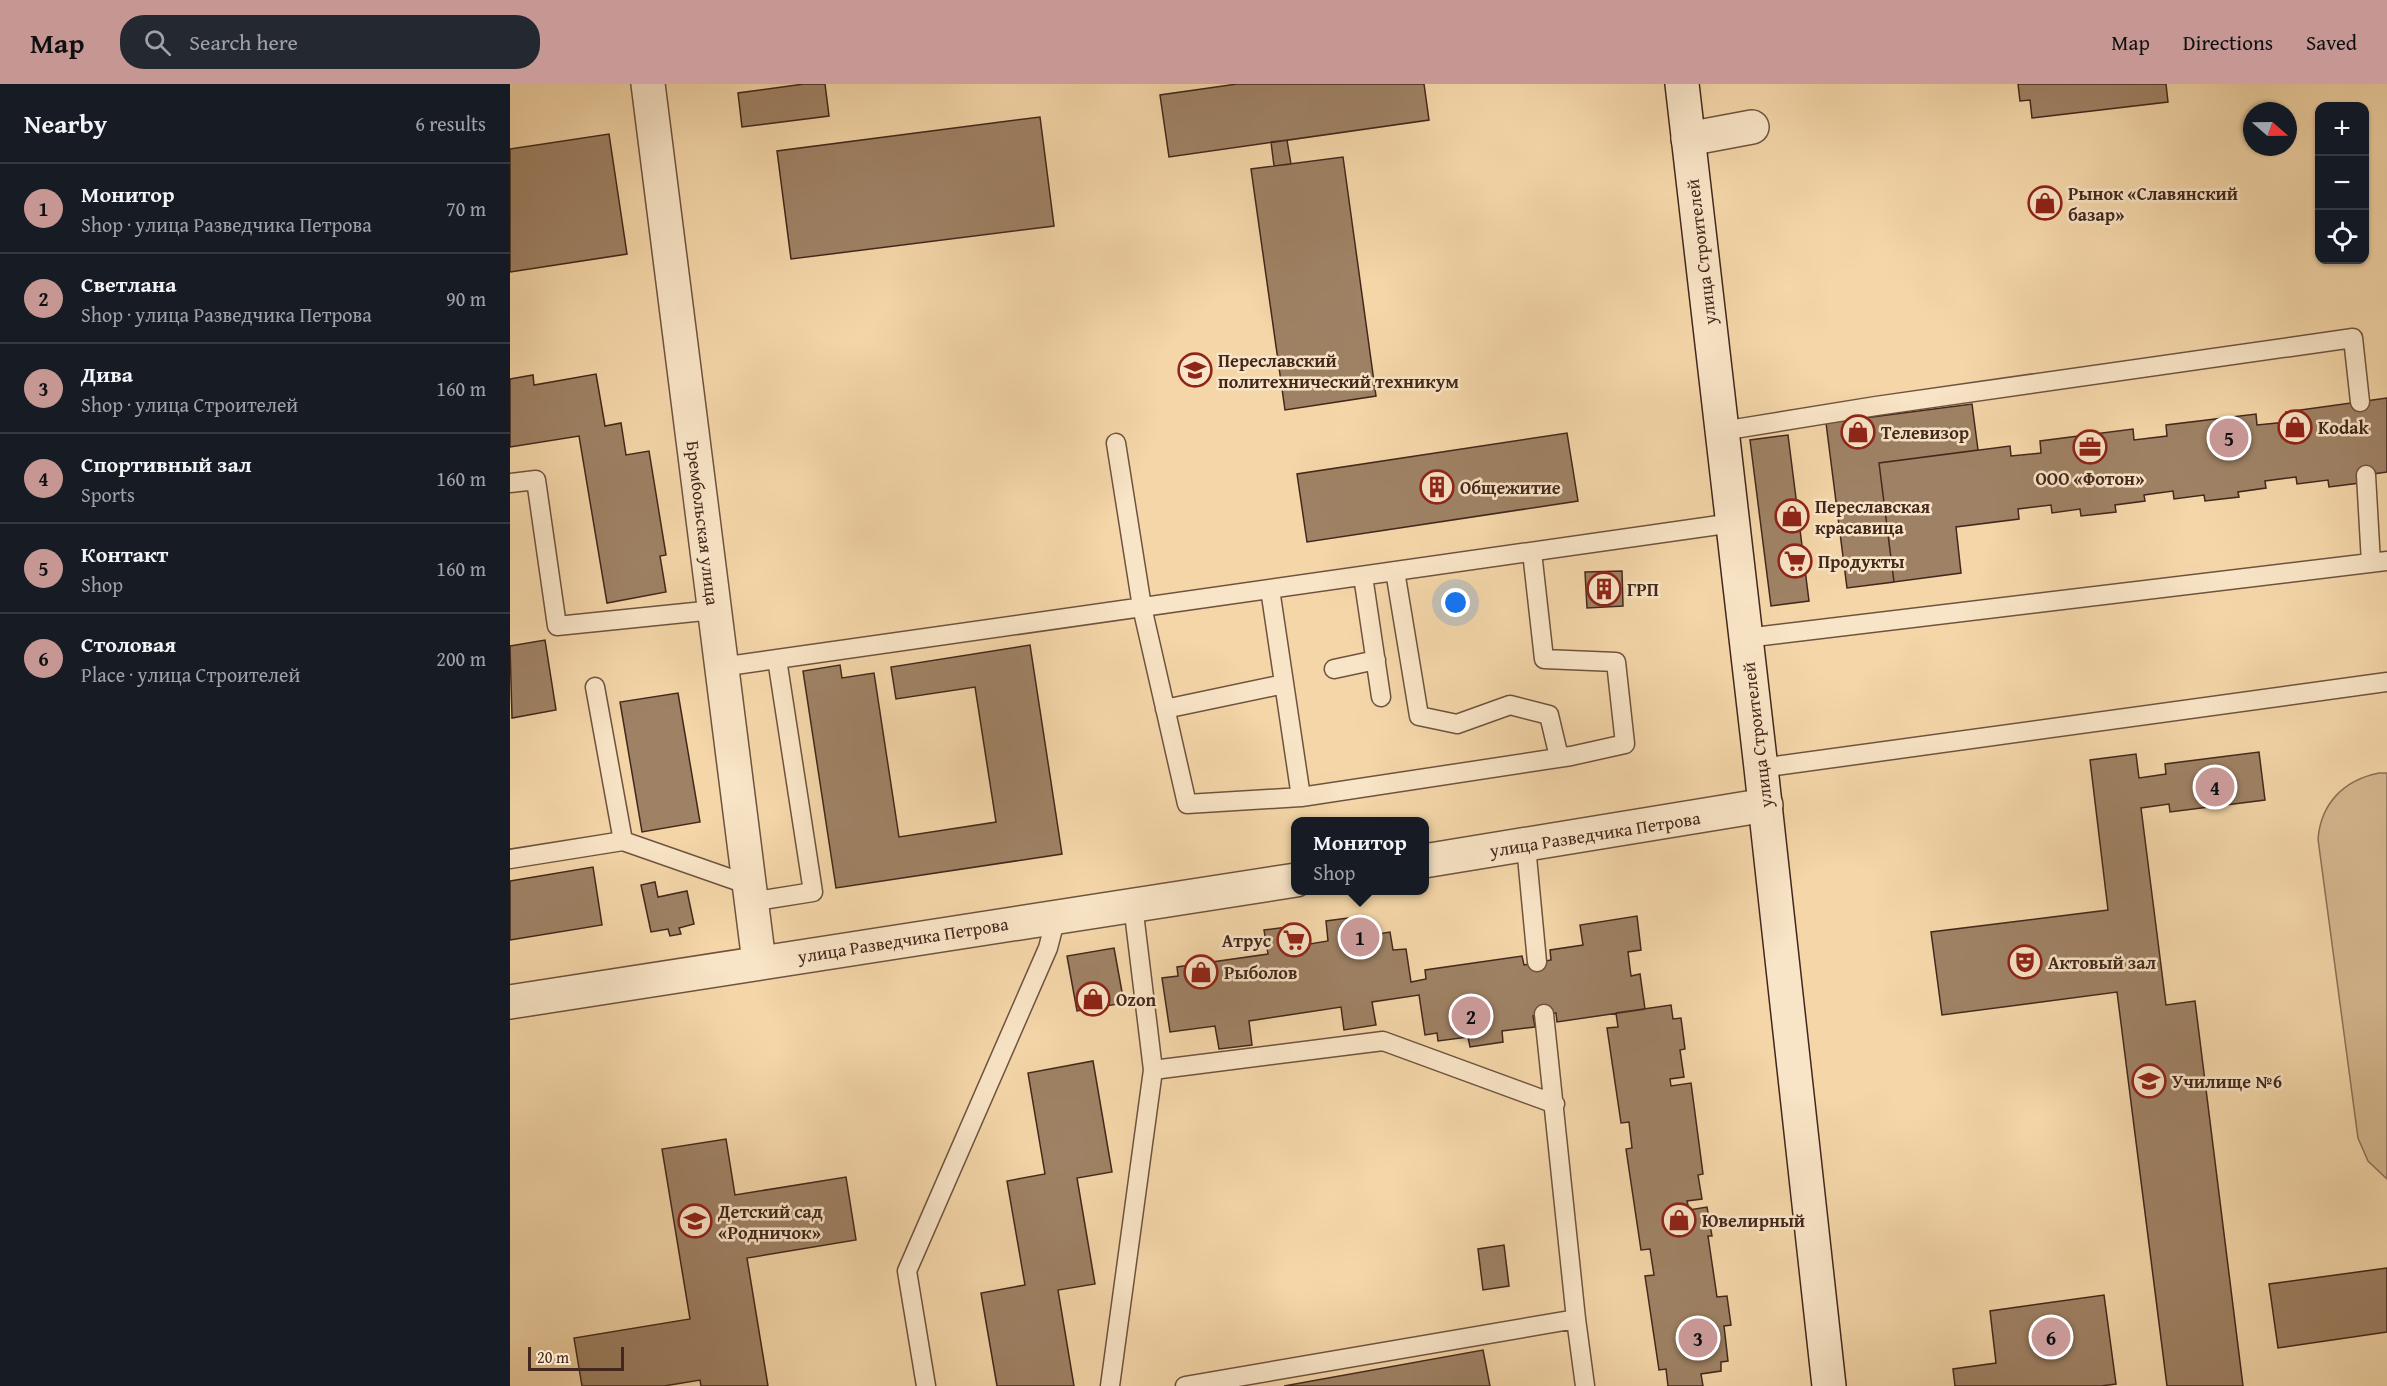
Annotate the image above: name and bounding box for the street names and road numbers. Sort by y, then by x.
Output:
street label: улица Строителей [1679,177,1723,328]
street label: Брембольская улица [680,439,727,607]
street label: улица Строителей [1735,660,1779,811]
street label: улица Разведчика Петрова [1487,804,1703,864]
street label: улица Разведчика Петрова [795,910,1011,970]

